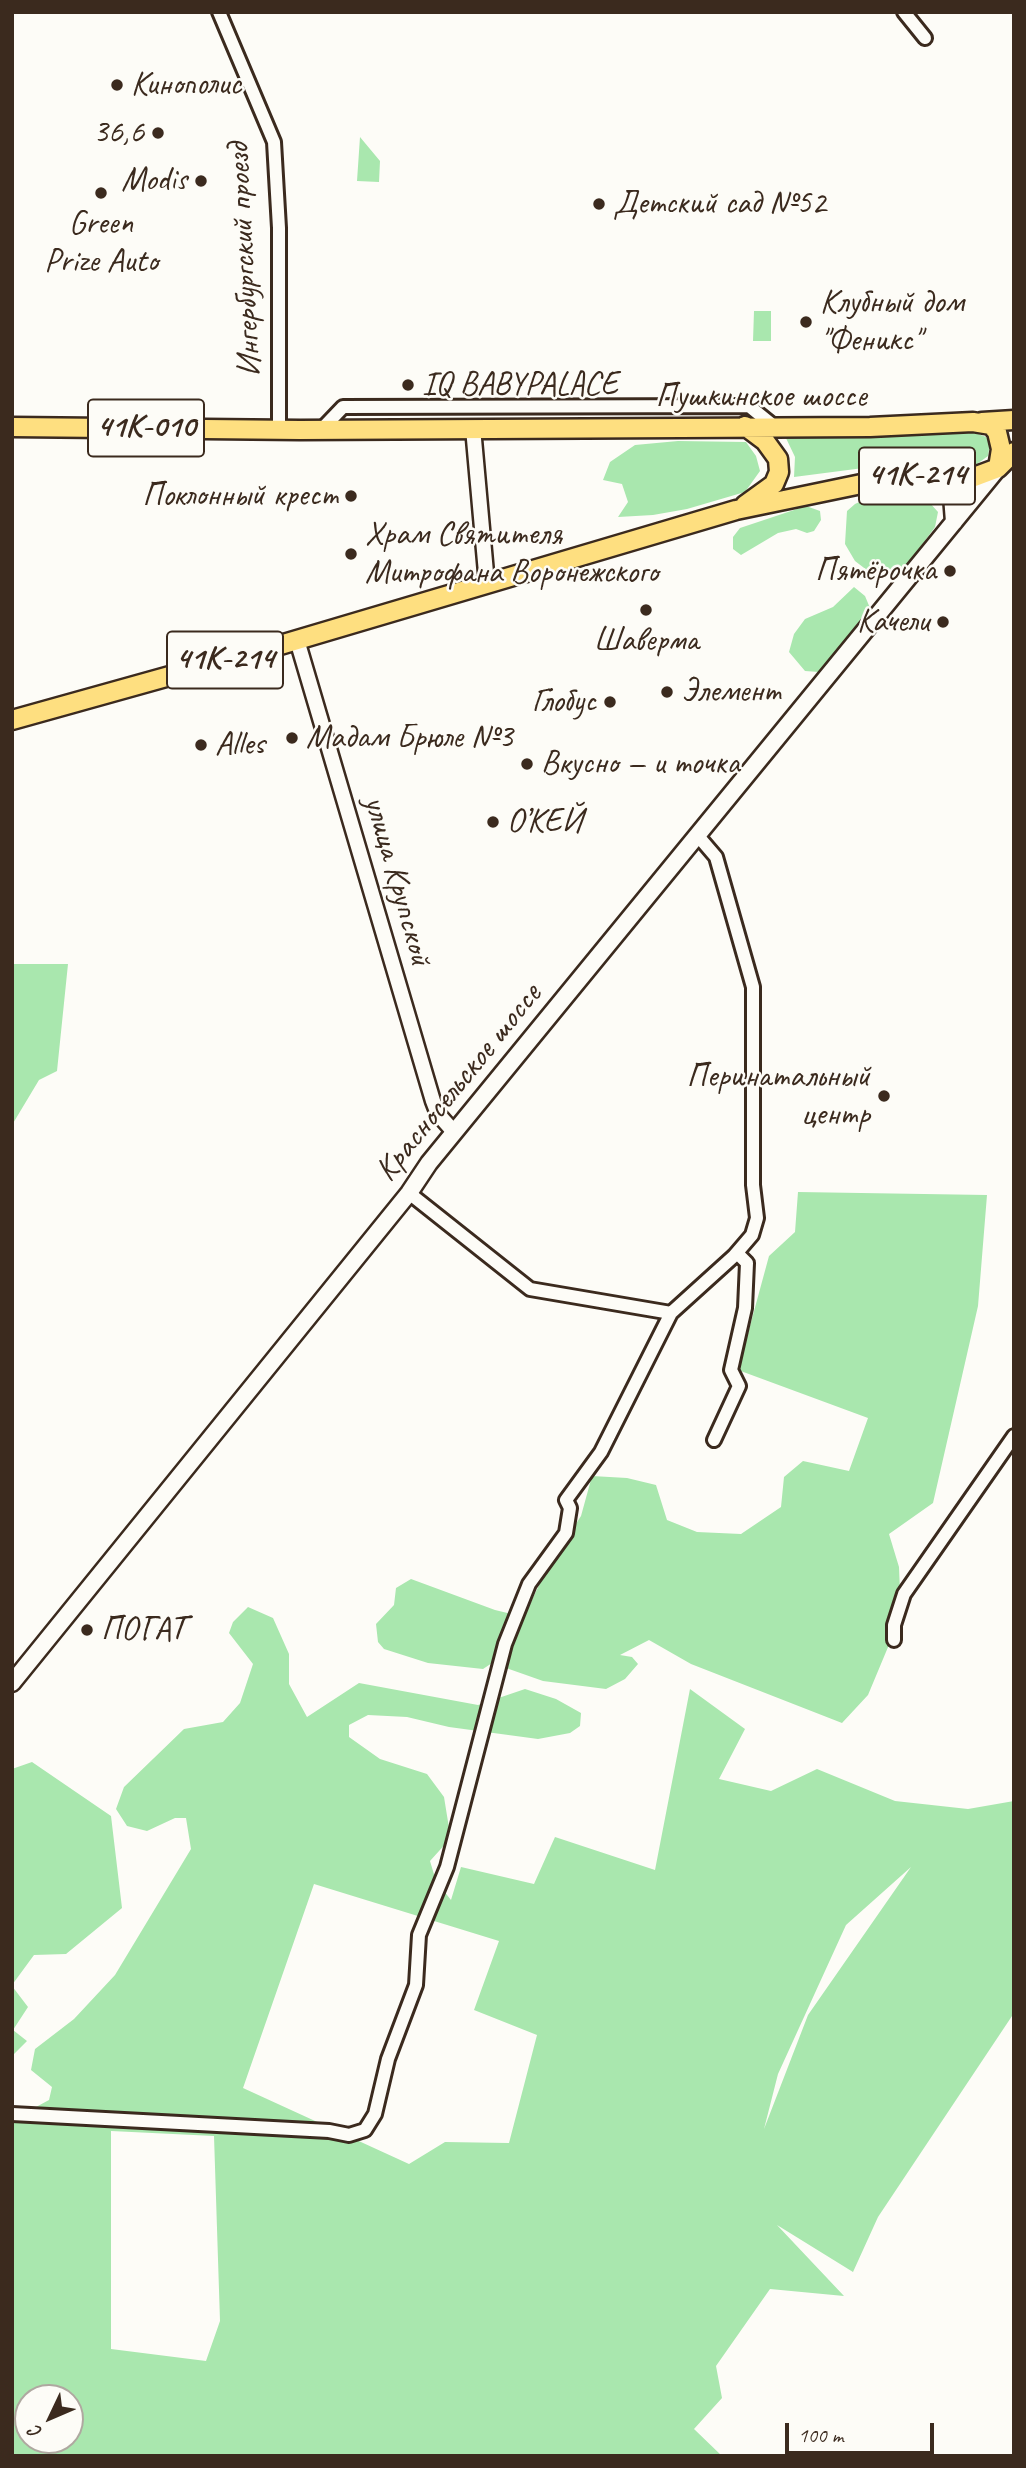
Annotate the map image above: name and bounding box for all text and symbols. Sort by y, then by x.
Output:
place label: Кинополис [131,65,241,105]
marker: Кинополис [109,77,125,93]
place label: 36,6 [93,113,144,153]
marker: 36,6 [150,125,166,141]
street label: Ингербургский проезд [219,142,271,378]
place label: Modis [121,161,187,201]
marker: Modis [193,173,209,189]
place label: Детский сад №52 [613,184,826,224]
marker: Green Prize Auto [93,185,109,201]
marker: Детский сад №52 [591,196,607,212]
place label: Green Prize Auto [44,204,158,282]
place label: Клубный дом "Феникс" [820,283,964,361]
marker: Клубный дом "Феникс" [798,314,814,330]
place label: IQ BABYPALACE [422,365,618,405]
marker: IQ BABYPALACE [400,377,416,393]
street label: Пушкинское шоссе [656,377,866,417]
road number: 41К-010 [88,400,204,457]
road number: 41К-214 [859,448,975,504]
place label: Поклонный крест [142,476,337,516]
marker: Поклонный крест [343,488,359,504]
place label: Храм Святителя Митрофана Воронежского [365,515,658,593]
marker: Храм Святителя Митрофана Воронежского [343,546,359,562]
place label: Пятёрочка [815,551,936,591]
marker: Пятёрочка [942,563,958,579]
marker: Шаверма [638,602,654,618]
place label: Качели [857,602,929,642]
marker: Качели [935,614,951,630]
place label: Шаверма [594,621,698,661]
road number: 41К-214 [167,632,283,688]
place label: Элемент [681,672,780,712]
place label: Глобус [532,682,596,722]
marker: Элемент [659,684,675,700]
marker: Глобус [602,694,618,710]
place label: Мадам Брюле №3 [306,718,513,758]
place label: Alles [215,725,265,765]
marker: Мадам Брюле №3 [284,730,300,746]
marker: Alles [193,737,209,753]
place label: Вкусно — и точка [541,744,740,784]
marker: Вкусно — и точка [519,756,535,772]
street label: улица Крупской [354,792,440,970]
place label: О’КЕЙ [507,802,583,842]
marker: О’КЕЙ [485,814,501,830]
street label: Красносельское шоссе [367,976,551,1190]
place label: Перинатальный центр [686,1057,870,1135]
marker: Перинатальный центр [876,1088,892,1104]
place label: ПОГАТ [101,1610,185,1650]
marker: ПОГАТ [79,1622,95,1638]
north arrow [14,2384,84,2454]
scale bar [788,2408,937,2452]
text: С [23,2421,47,2444]
text: 100 m [798,2422,843,2448]

